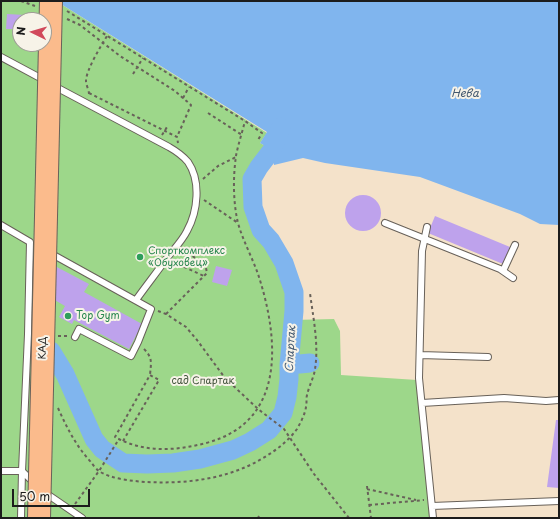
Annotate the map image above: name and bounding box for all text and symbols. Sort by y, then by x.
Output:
north arrow [12,12,52,52]
text: N [12,26,29,36]
water label: Нева [451,87,479,101]
place label: Спорткомплекс «Обуховец» [148,245,225,268]
marker: Спорткомплекс «Обуховец» [135,252,145,262]
place label: Top Gym [76,310,120,322]
marker: Top Gym [63,311,73,321]
water label: Спартак [283,325,299,373]
street label: КАД [37,337,49,359]
park label: сад Спартак [172,375,234,387]
scale bar [14,481,92,507]
text: 50 m [19,487,50,505]

